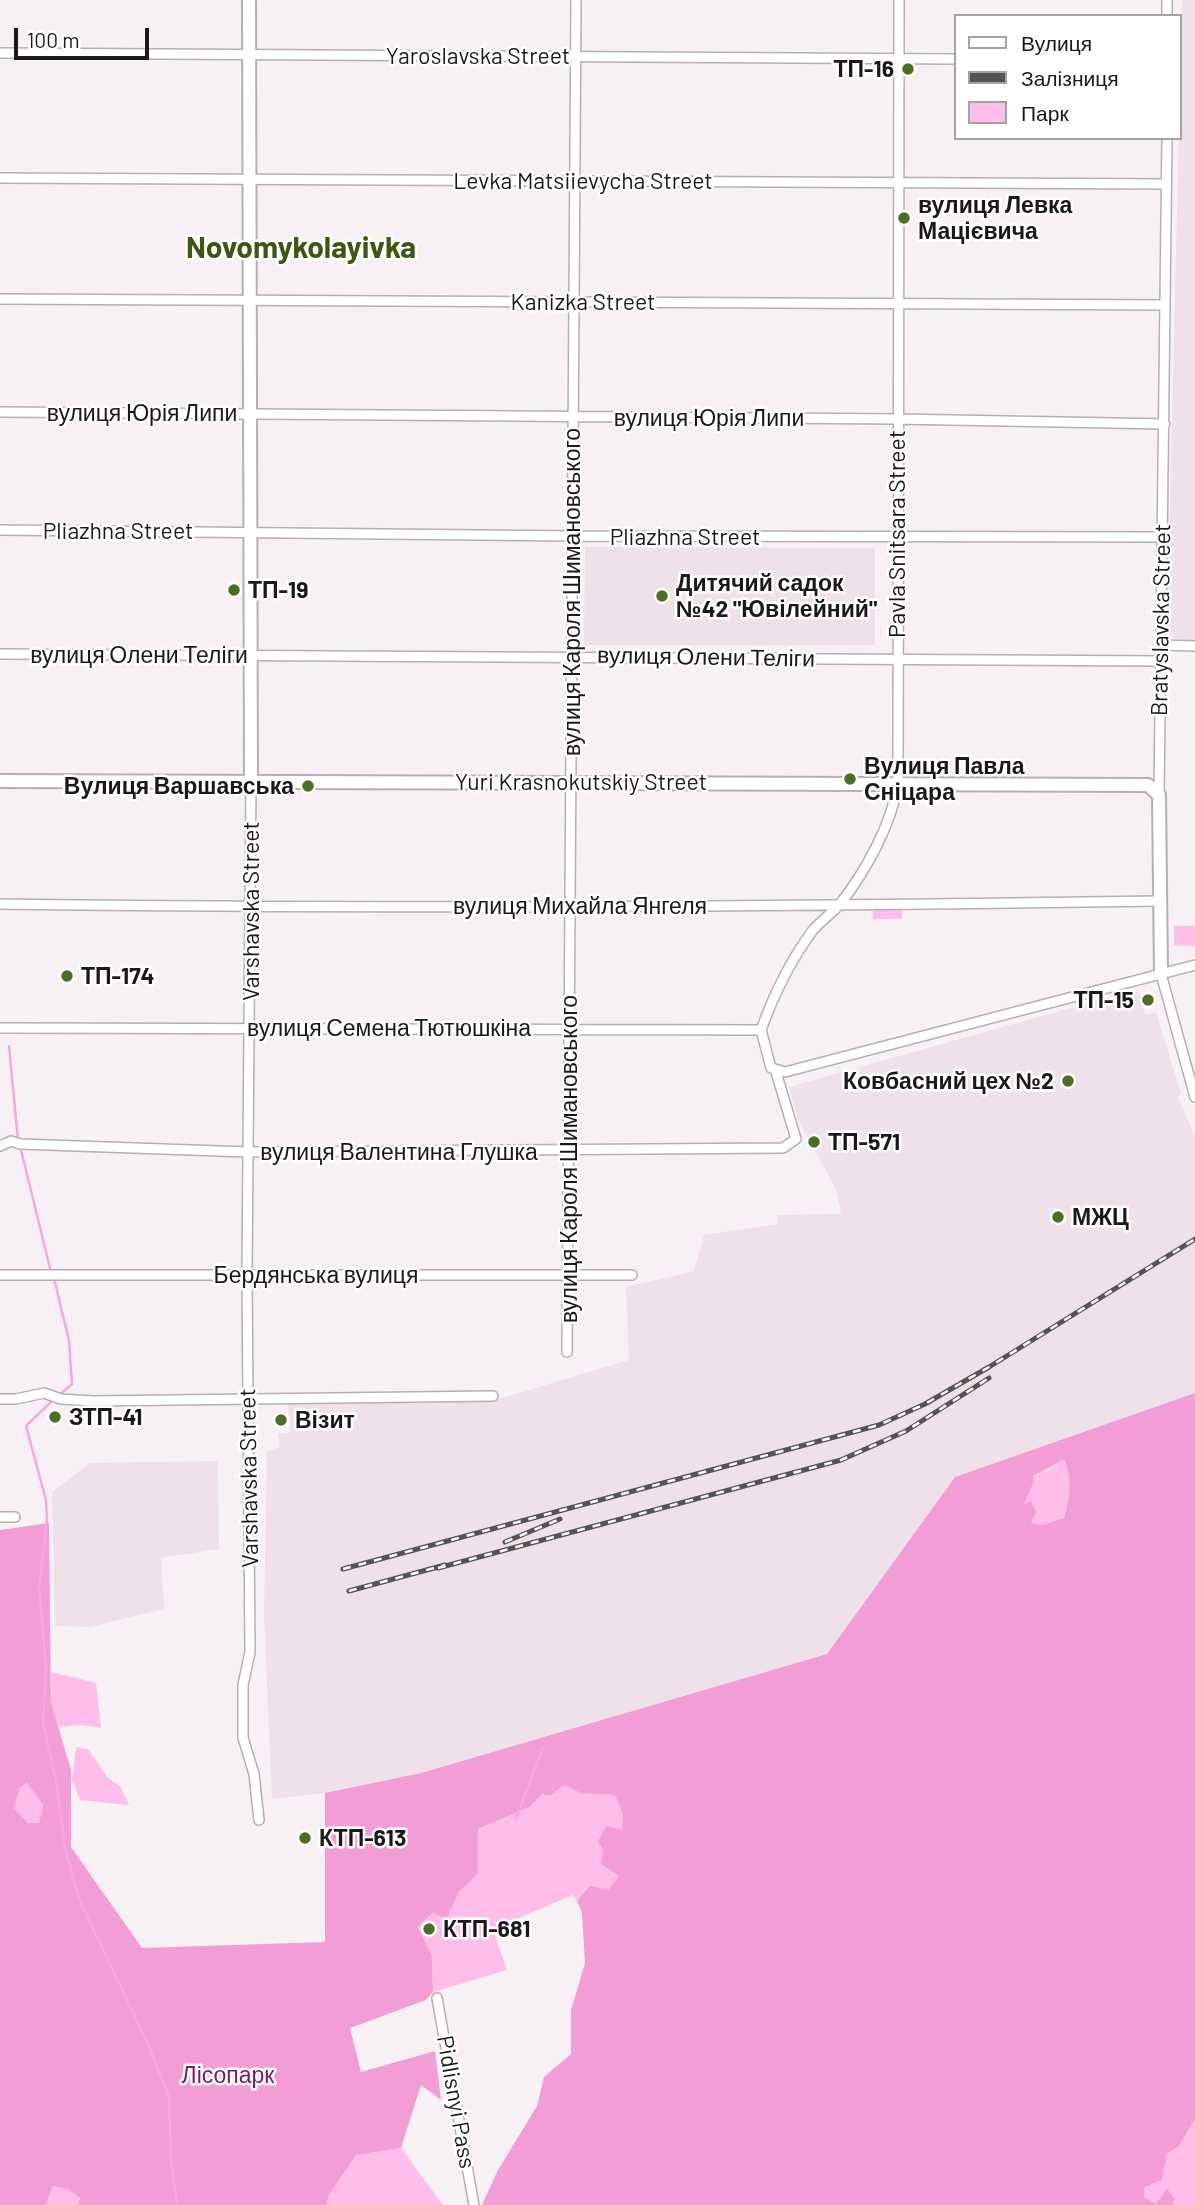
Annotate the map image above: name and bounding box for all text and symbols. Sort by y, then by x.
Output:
scale bar [18,14,152,58]
legend [954,14,1181,140]
text: 100 m [27,27,80,52]
text: Вулиця [1021,30,1092,55]
street label: Yaroslavska Street [386,42,570,70]
place label: ТП-16 [834,55,894,83]
marker: ТП-16 [900,61,916,77]
text: Залізниця [1021,65,1119,90]
text: Парк [1021,100,1069,125]
street label: Levka Matsiievycha Street [453,167,713,195]
place label: вулиця Левка Мацієвича [918,191,1072,245]
marker: вулиця Левка Мацієвича [896,210,912,226]
district label: Novomykolayivka [186,230,416,266]
street label: Kanizka Street [511,288,655,316]
street label: вулиця Юрія Липи [47,399,237,427]
street label: вулиця Юрія Липи [614,404,804,432]
street label: вулиця Кароля Шимановського [558,428,586,756]
street label: Pavla Snitsara Street [883,430,911,638]
street label: Pliazhna Street [43,517,193,545]
street label: Pliazhna Street [610,523,760,551]
street label: Bratyslavska Street [1146,524,1176,716]
place label: Дитячий садок №42 "Ювілейний" [676,569,877,623]
place label: ТП-19 [248,576,308,604]
marker: ТП-19 [226,582,242,598]
marker: Дитячий садок №42 "Ювілейний" [654,588,670,604]
street label: вулиця Олени Теліги [30,641,248,669]
street label: вулиця Олени Теліги [597,641,815,673]
place label: Вулиця Павла Сніцара [864,752,1025,806]
street label: Yuri Krasnokutskiy Street [455,768,707,796]
marker: Вулиця Павла Сніцара [842,771,858,787]
place label: Вулиця Варшавська [64,772,294,800]
marker: Вулиця Варшавська [300,778,316,794]
street label: Varshavska Street [237,821,265,1001]
street label: вулиця Михайла Янгеля [453,892,707,920]
place label: ТП-174 [81,962,154,990]
marker: ТП-174 [59,968,75,984]
place label: ТП-15 [1073,986,1134,1014]
marker: ТП-15 [1140,992,1156,1008]
street label: вулиця Кароля Шимановського [555,995,583,1323]
street label: вулиця Семена Тютюшкіна [247,1014,531,1042]
place label: Ковбасний цех №2 [843,1067,1054,1095]
marker: Ковбасний цех №2 [1060,1073,1076,1089]
place label: ТП-571 [828,1128,900,1156]
marker: ТП-571 [806,1134,822,1150]
street label: вулиця Валентина Глушка [260,1138,538,1166]
place label: МЖЦ [1072,1203,1129,1231]
marker: МЖЦ [1050,1209,1066,1225]
street label: Бердянська вулиця [214,1261,418,1289]
street label: Varshavska Street [234,1388,264,1568]
place label: ЗТП-41 [69,1403,142,1431]
place label: Візит [295,1406,355,1434]
marker: ЗТП-41 [47,1409,63,1425]
marker: Візит [273,1412,289,1428]
place label: КТП-613 [319,1824,406,1852]
marker: КТП-613 [297,1830,313,1846]
place label: КТП-681 [443,1915,530,1943]
marker: КТП-681 [421,1921,437,1937]
street label: Pidlisnyi Pass [431,2033,481,2171]
park label: Лісопарк [182,2061,274,2089]

